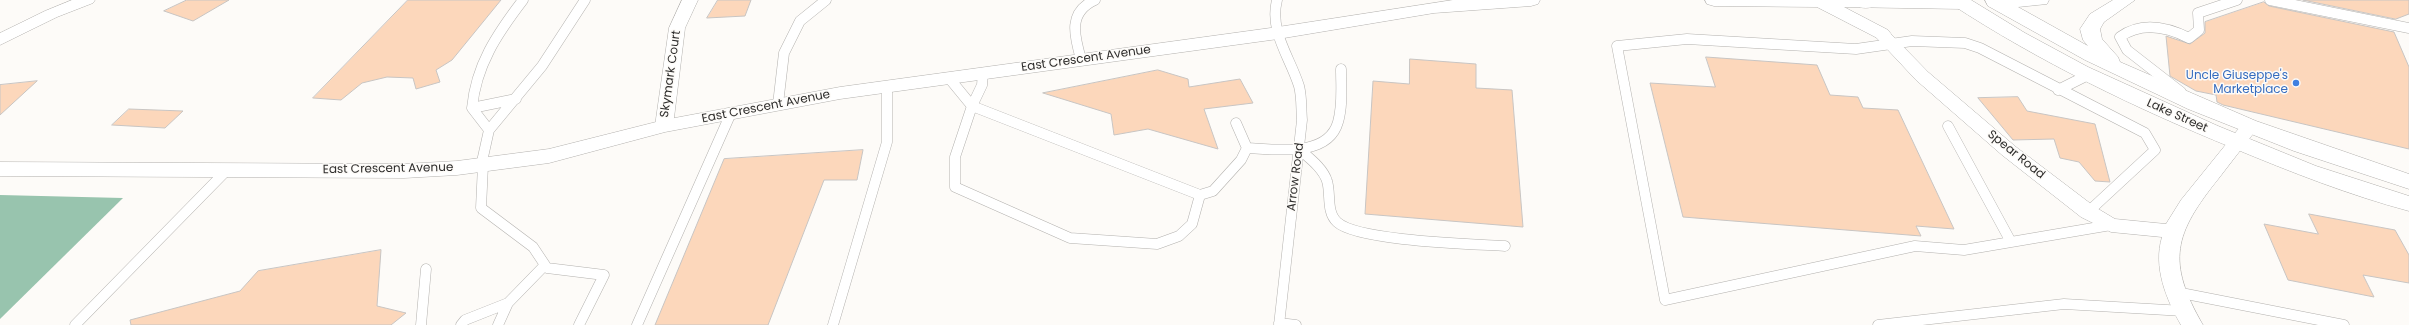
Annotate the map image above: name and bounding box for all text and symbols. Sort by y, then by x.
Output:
street label: Skymark Court [658,30,684,118]
street label: East Crescent Avenue [1020,43,1152,75]
place label: Uncle Giuseppe's Marketplace [2186,69,2288,97]
marker: Uncle Giuseppe's Marketplace [2291,78,2301,88]
street label: East Crescent Avenue [701,87,831,127]
street label: Lake Street [2144,96,2210,136]
street label: Spear Road [1984,128,2048,182]
street label: Arrow Road [1285,142,1307,212]
street label: East Crescent Avenue [323,161,453,177]

